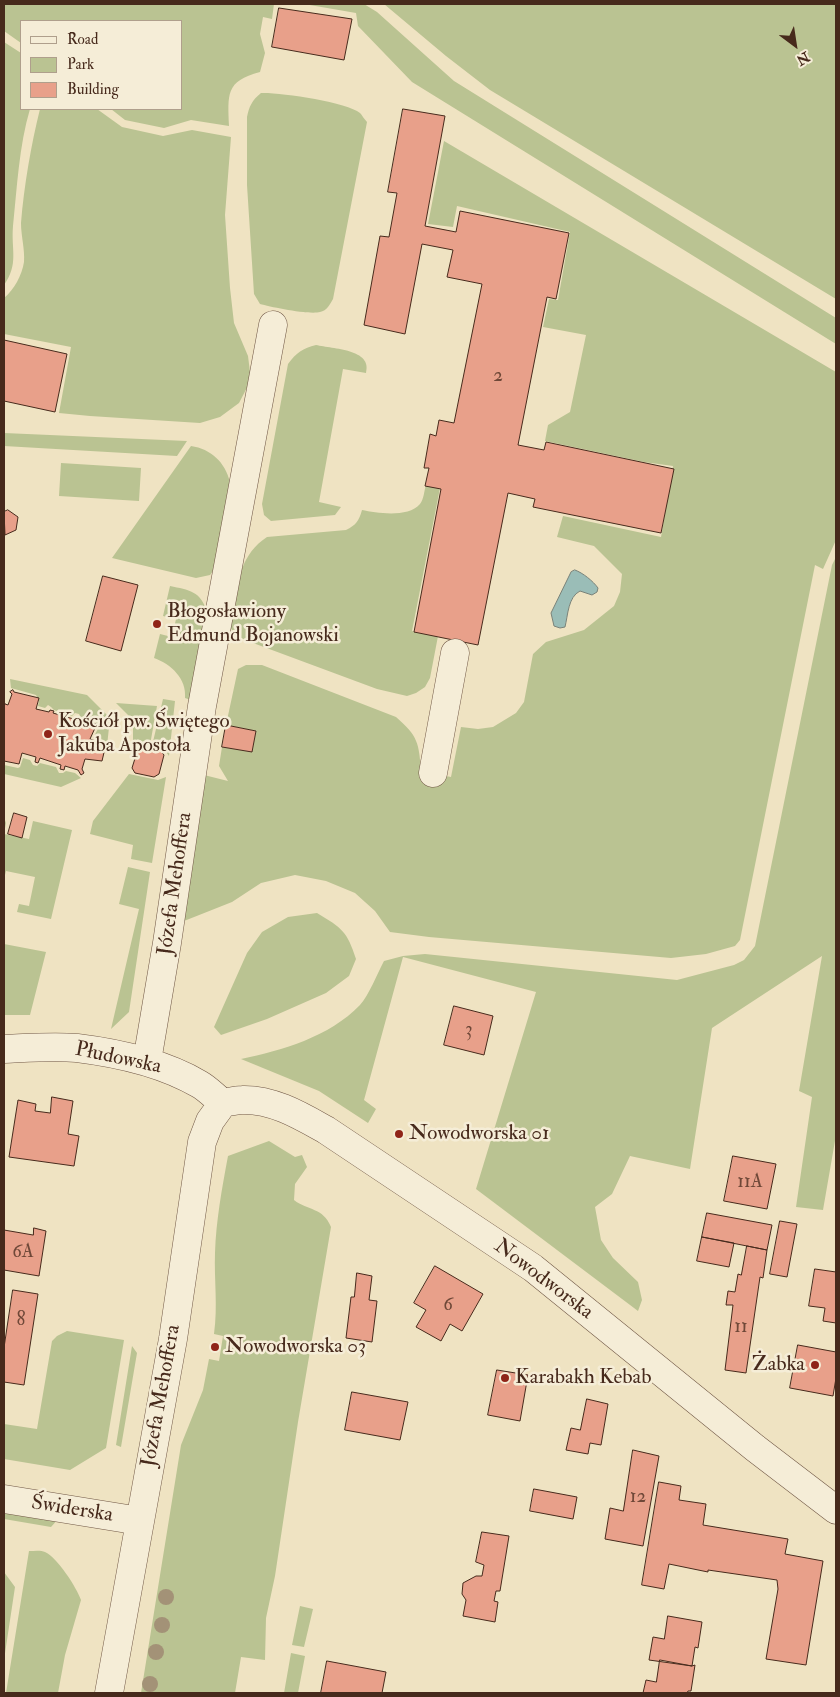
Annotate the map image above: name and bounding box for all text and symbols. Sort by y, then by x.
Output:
legend [20,20,182,110]
north arrow [770,20,820,70]
text: Road [67,30,98,49]
text: N [793,48,813,69]
text: Park [67,55,94,74]
text: Building [67,80,119,99]
house number: 2 [493,366,503,388]
place label: Błogosławiony Edmund Bojanowski [167,599,339,649]
marker: Błogosławiony Edmund Bojanowski [151,618,163,630]
place label: Kościół pw. Świętego Jakuba Apostoła [58,709,230,759]
marker: Kościół pw. Świętego Jakuba Apostoła [42,728,54,740]
street label: Józefa Mehoffera [153,811,199,957]
house number: 3 [465,1020,473,1042]
street label: Płudowska [73,1038,163,1080]
place label: Nowodworska 01 [409,1121,549,1147]
marker: Nowodworska 01 [393,1128,405,1140]
house number: 11A [737,1172,763,1194]
street label: Nowodworska [488,1234,598,1326]
house number: 6A [12,1242,34,1264]
house number: 6 [443,1295,453,1317]
house number: 8 [17,1310,25,1332]
house number: 11 [734,1317,748,1339]
street label: Józefa Mehoffera [137,1323,187,1469]
place label: Nowodworska 03 [225,1334,366,1360]
marker: Nowodworska 03 [209,1341,221,1353]
place label: Żabka [752,1352,805,1378]
marker: Żabka [809,1359,821,1371]
place label: Karabakh Kebab [515,1365,652,1391]
marker: Karabakh Kebab [499,1372,511,1384]
house number: 12 [630,1487,646,1509]
street label: Świderska [29,1491,115,1529]

